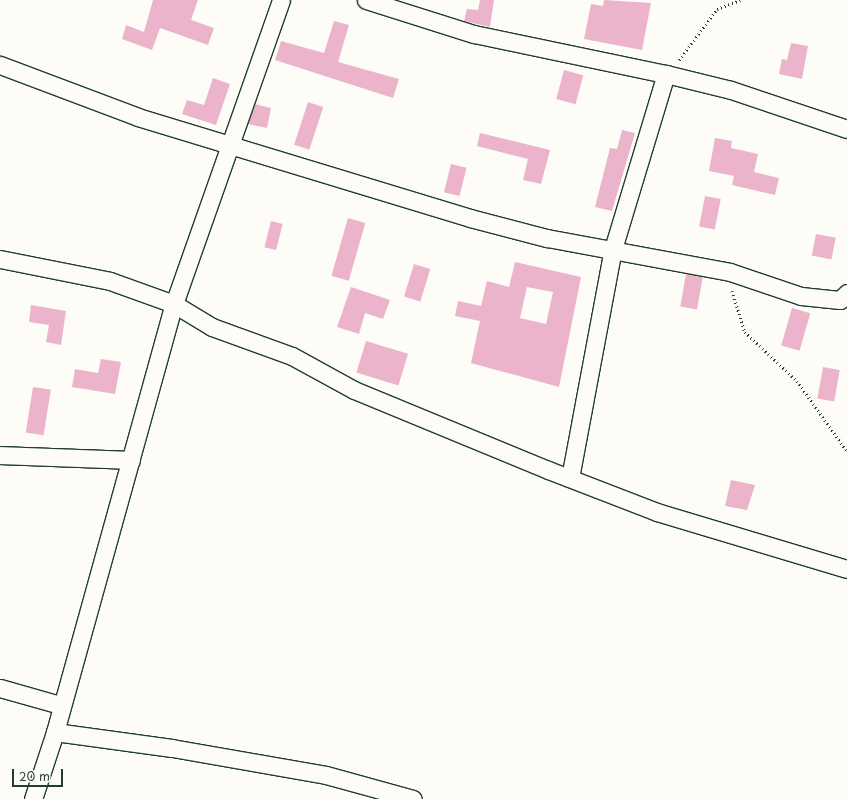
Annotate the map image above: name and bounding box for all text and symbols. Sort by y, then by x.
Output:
scale bar [14,761,65,787]
text: 20 m [19,767,50,785]

